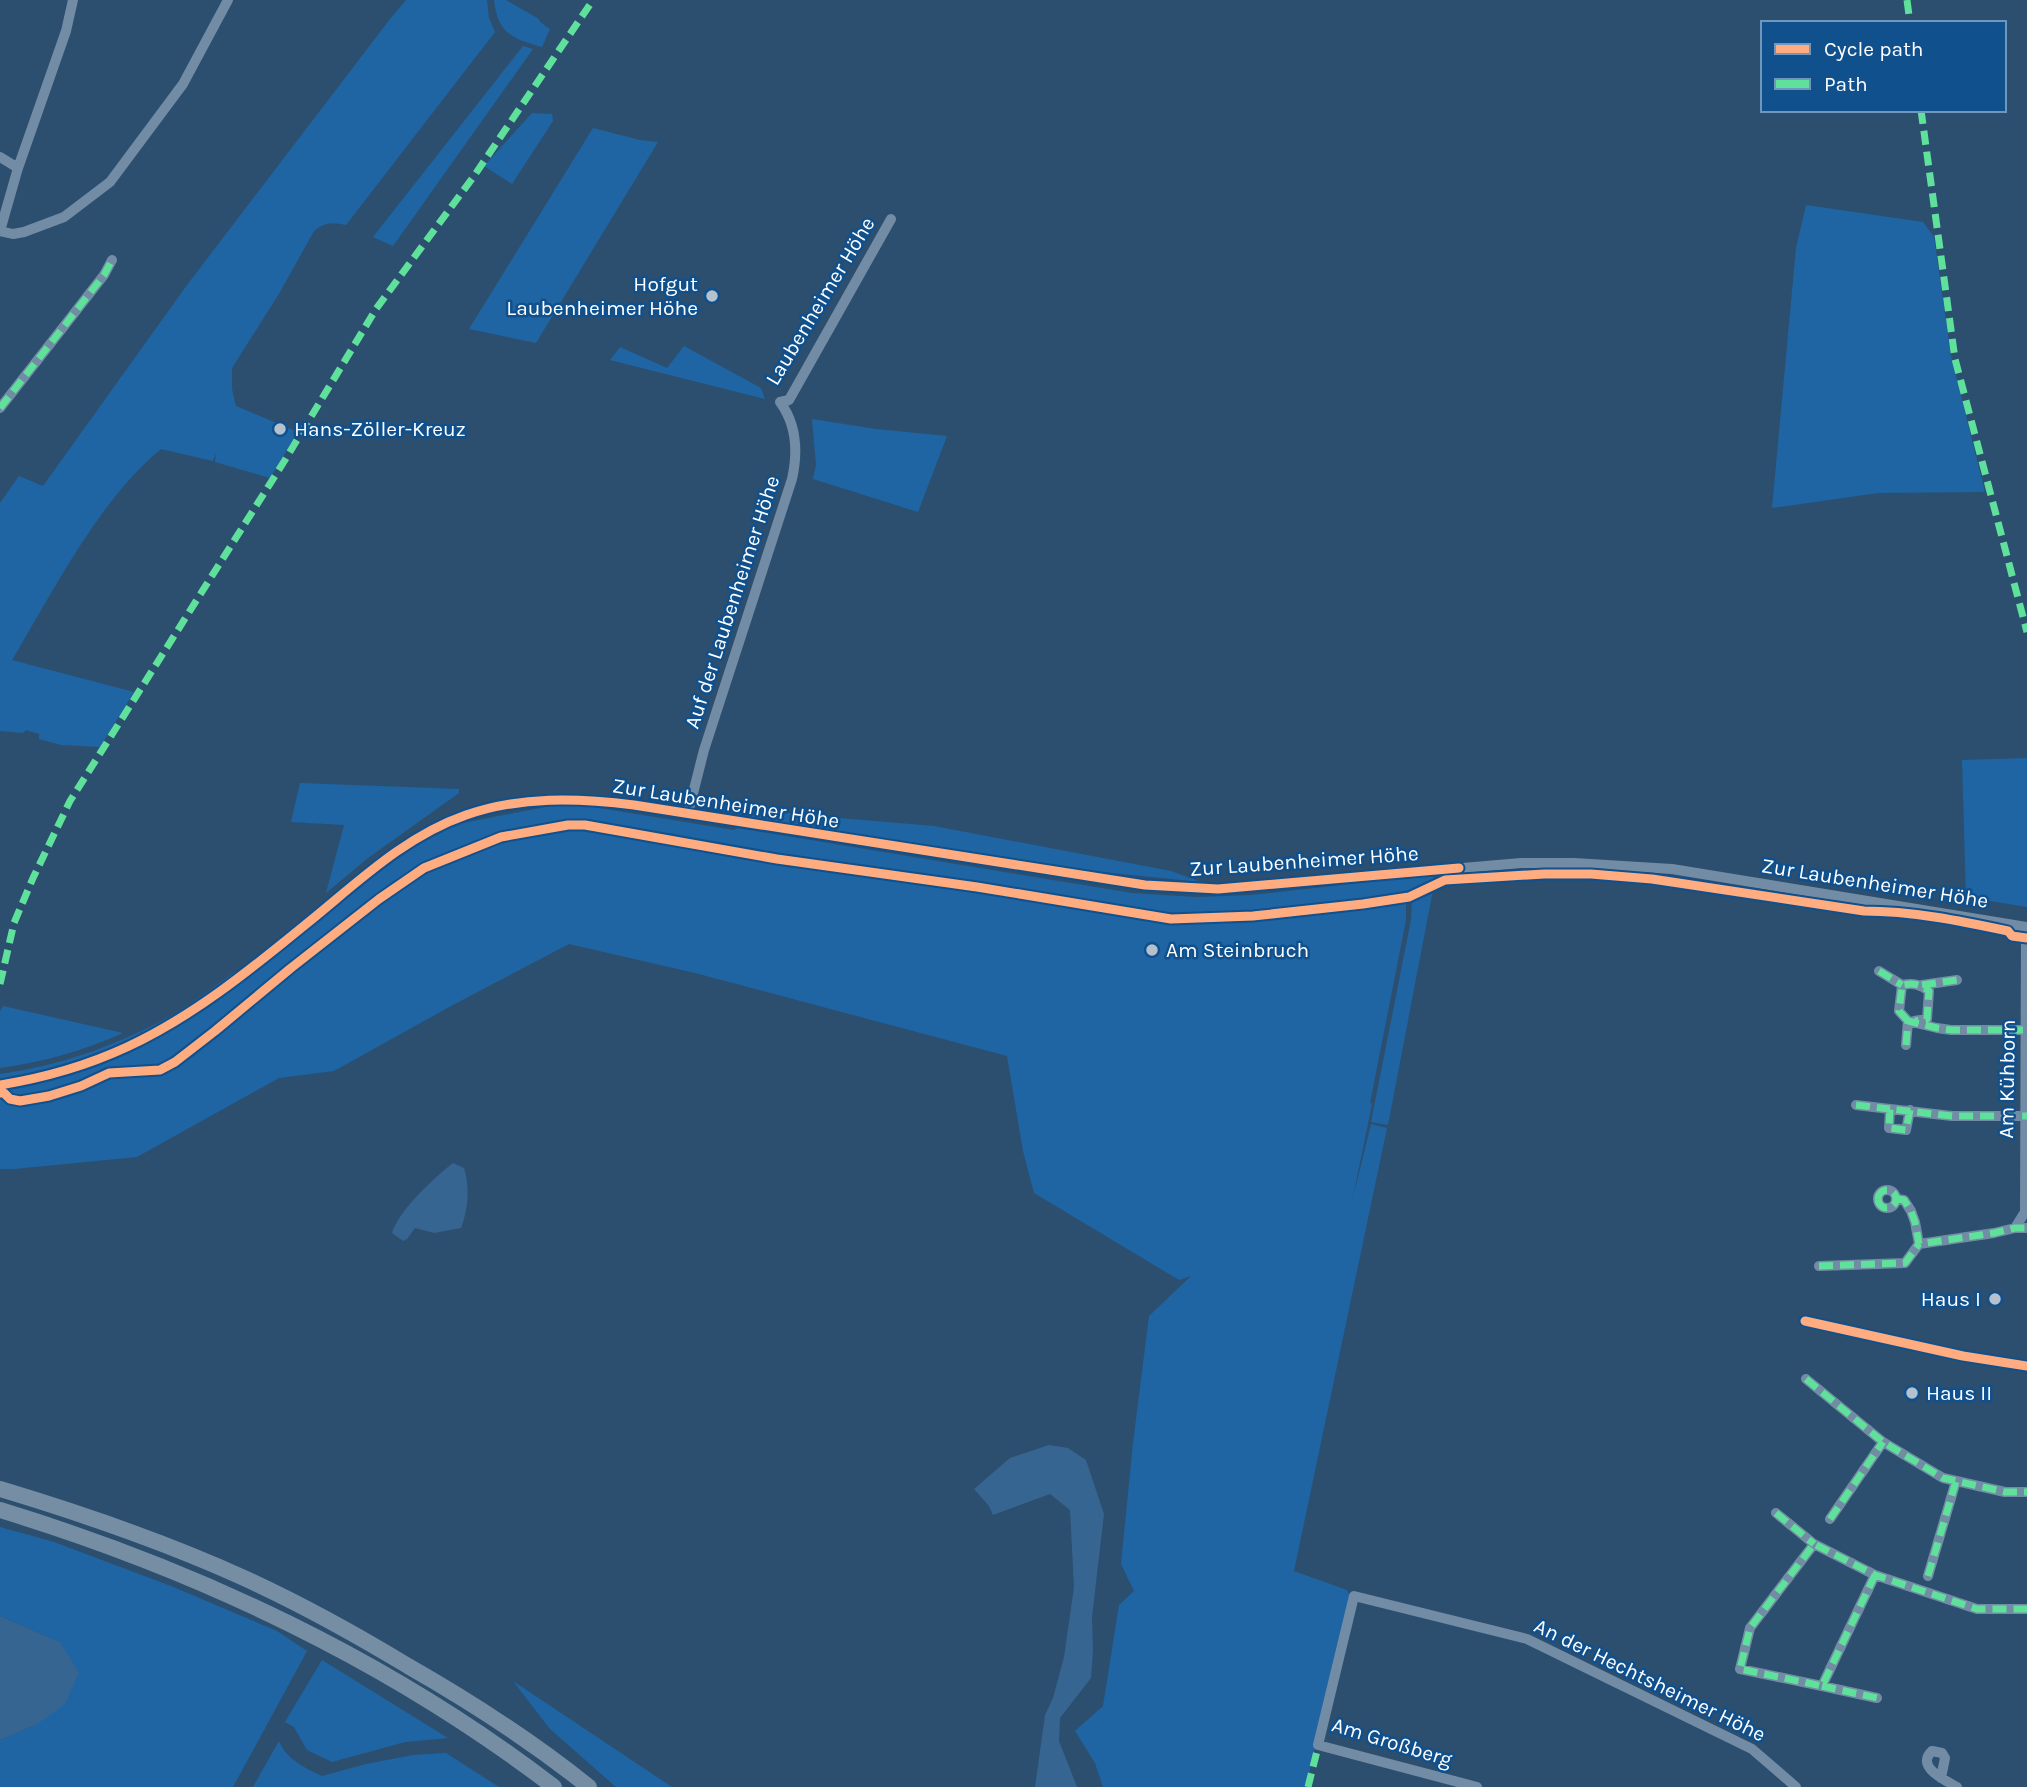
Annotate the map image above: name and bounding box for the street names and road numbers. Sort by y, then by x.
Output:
street label: Laubenheimer Höhe [760,213,880,389]
street label: Auf der Laubenheimer Höhe [680,473,784,731]
street label: Zur Laubenheimer Höhe [611,773,841,833]
street label: Zur Laubenheimer Höhe [1189,841,1419,881]
street label: Zur Laubenheimer Höhe [1760,853,1990,913]
street label: Am Kühborn [1994,1019,2020,1139]
street label: An der Hechtsheimer Höhe [1530,1613,1770,1747]
street label: Am Großberg [1329,1712,1455,1772]

